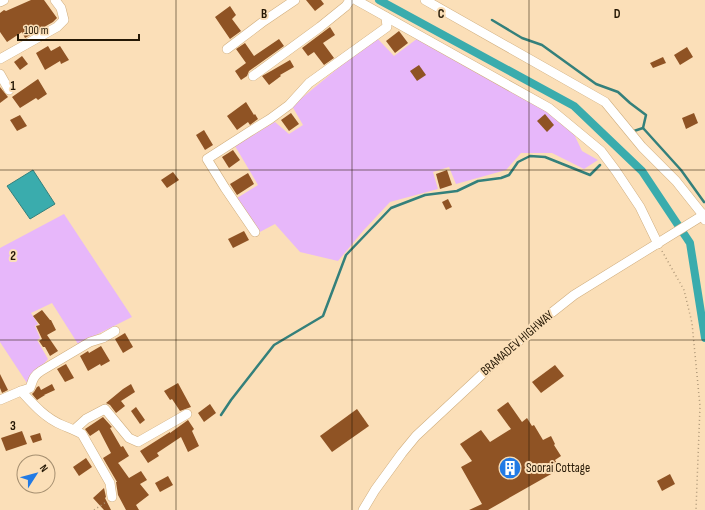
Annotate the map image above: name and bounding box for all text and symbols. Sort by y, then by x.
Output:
text: B [261,6,267,22]
text: C [438,6,445,22]
text: D [614,6,621,22]
scale bar [18,16,139,42]
text: 100 m [24,23,49,38]
text: 1 [10,78,16,94]
text: 2 [10,248,16,264]
street label: BRAMADEV HIGHWAY [477,307,557,379]
text: 3 [10,418,16,434]
north arrow [16,454,56,494]
building icon: Soorai Cottage [497,455,523,481]
place label: Soorai Cottage [526,460,590,476]
text: N [37,462,51,475]

